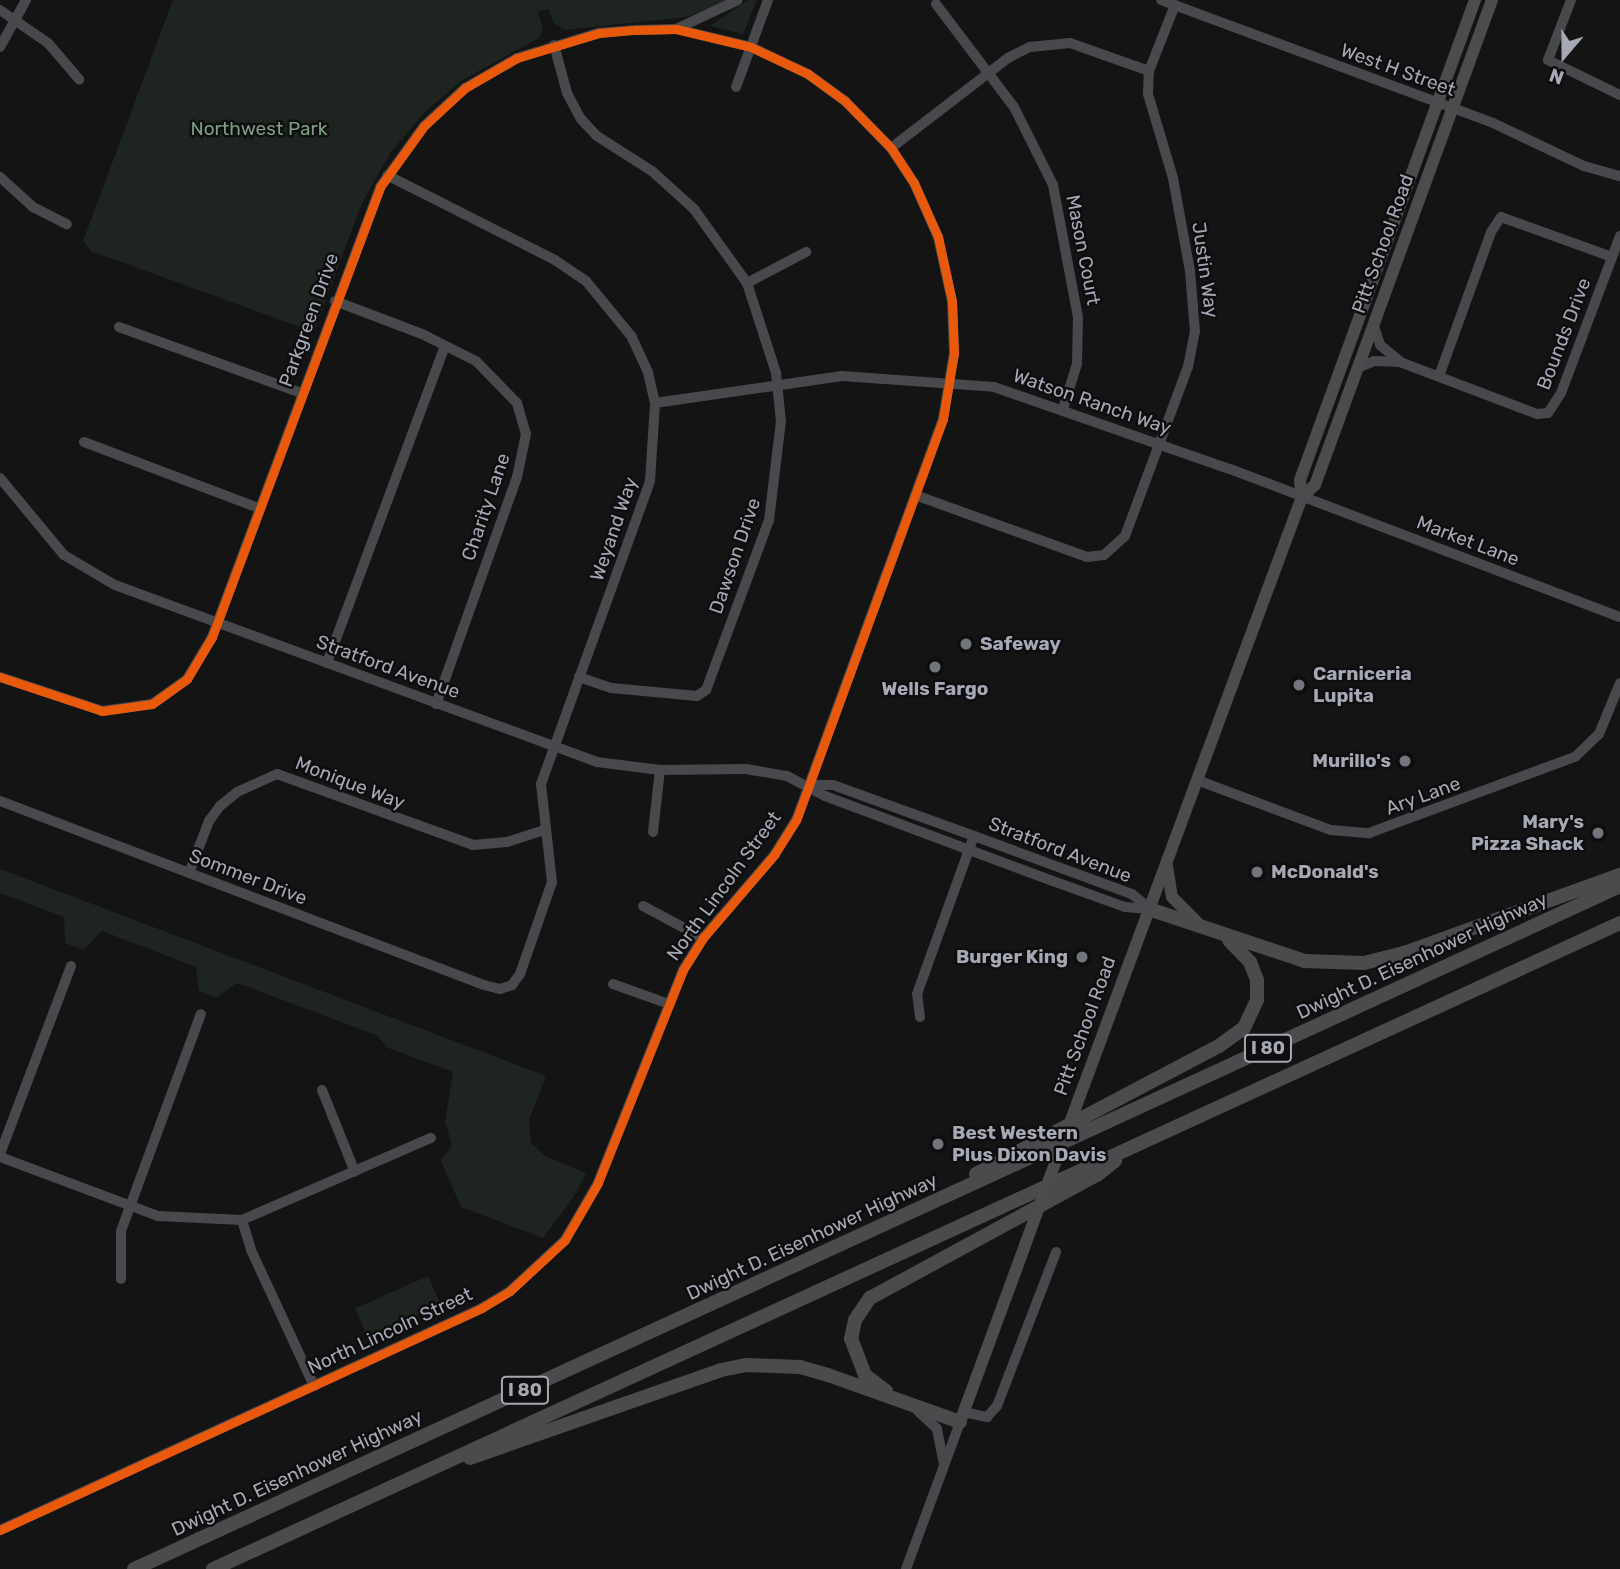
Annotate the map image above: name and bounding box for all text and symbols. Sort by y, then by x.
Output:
north arrow [1529,21,1599,91]
street label: West H Street [1338,39,1458,101]
text: N [1546,63,1567,89]
park label: Northwest Park [190,118,328,140]
street label: Pitt School Road [1347,171,1419,317]
street label: Mason Court [1061,193,1105,307]
street label: Justin Way [1187,220,1223,320]
street label: Parkgreen Drive [274,250,344,390]
street label: Bounds Drive [1532,275,1596,393]
street label: Watson Ranch Way [1010,364,1174,440]
street label: Charity Lane [457,450,515,564]
street label: Weyand Way [586,474,642,584]
street label: Dawson Drive [705,495,765,617]
street label: Market Lane [1413,511,1523,571]
street label: Stratford Avenue [313,630,463,704]
place label: Safeway [980,633,1061,655]
marker: Safeway [958,636,974,652]
marker: Wells Fargo [927,659,943,675]
place label: Carniceria Lupita [1313,663,1412,707]
marker: Carniceria Lupita [1291,677,1307,693]
place label: Wells Fargo [882,678,988,700]
place label: Murillo's [1312,750,1391,772]
street label: Monique Way [292,752,408,814]
marker: Murillo's [1397,753,1413,769]
street label: Ary Lane [1382,772,1464,820]
street label: North Lincoln Street [662,807,786,965]
place label: Mary's Pizza Shack [1471,811,1584,855]
street label: Stratford Avenue [985,812,1135,888]
marker: Mary's Pizza Shack [1590,825,1606,841]
street label: Sommer Drive [186,844,310,910]
place label: McDonald's [1271,861,1379,883]
marker: McDonald's [1249,864,1265,880]
street label: Dwight D. Eisenhower Highway [1293,888,1551,1024]
place label: Burger King [956,946,1068,968]
marker: Burger King [1074,949,1090,965]
street label: Pitt School Road [1049,953,1121,1099]
road number: I 80 [1244,1034,1292,1063]
place label: Best Western Plus Dixon Davis [952,1122,1106,1166]
marker: Best Western Plus Dixon Davis [930,1136,946,1152]
street label: Dwight D. Eisenhower Highway [683,1169,941,1305]
street label: North Lincoln Street [304,1283,476,1379]
road number: I 80 [500,1376,550,1405]
street label: Dwight D. Eisenhower Highway [168,1405,426,1541]

